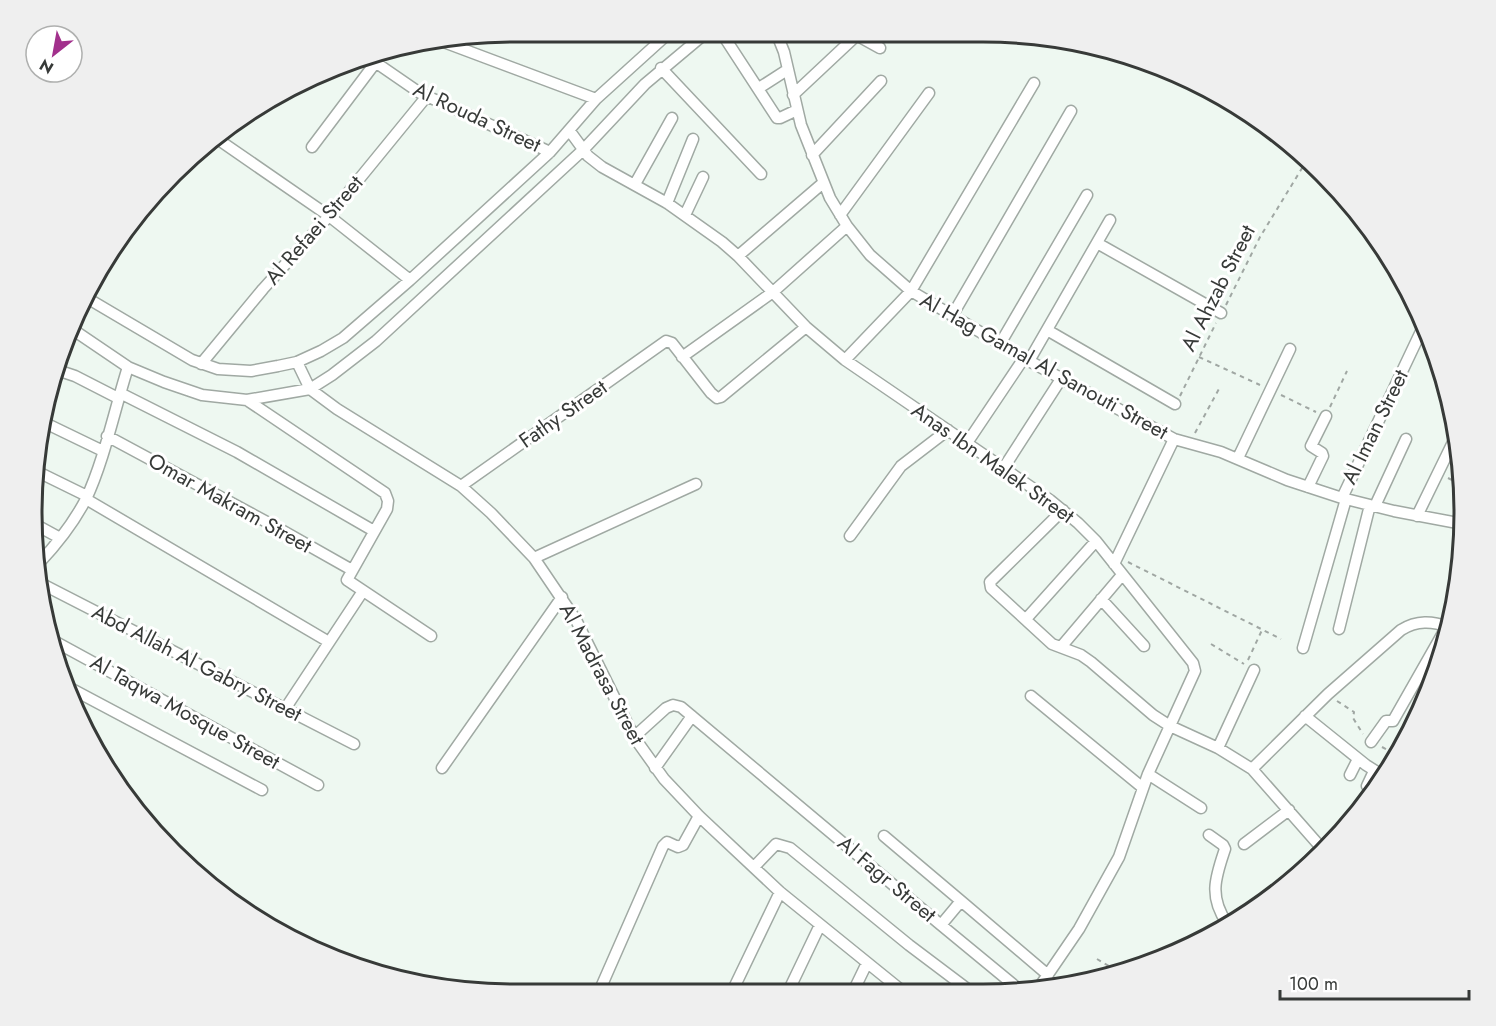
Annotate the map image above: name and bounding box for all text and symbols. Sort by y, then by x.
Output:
north arrow [24,24,84,84]
text: N [35,53,58,80]
street label: Al Rouda Street [408,74,546,160]
street label: Al Refaei Street [258,169,370,291]
street label: Al Ahzab Street [1173,220,1263,356]
street label: Al Hag Gamal Al Sanouti Street [915,285,1173,447]
street label: Al Iman Street [1334,365,1416,489]
street label: Fathy Street [513,373,613,455]
street label: Anas Ibn Malek Street [906,395,1080,531]
street label: Omar Makram Street [143,446,317,560]
street label: Abd Allah Al Gabry Street [87,597,307,729]
street label: Al Madrasa Street [552,598,652,750]
street label: Al Taqwa Mosque Street [85,647,285,777]
street label: Al Fagr Street [831,829,943,929]
scale bar [1280,963,1469,1001]
text: 100 m [1289,971,1338,997]

